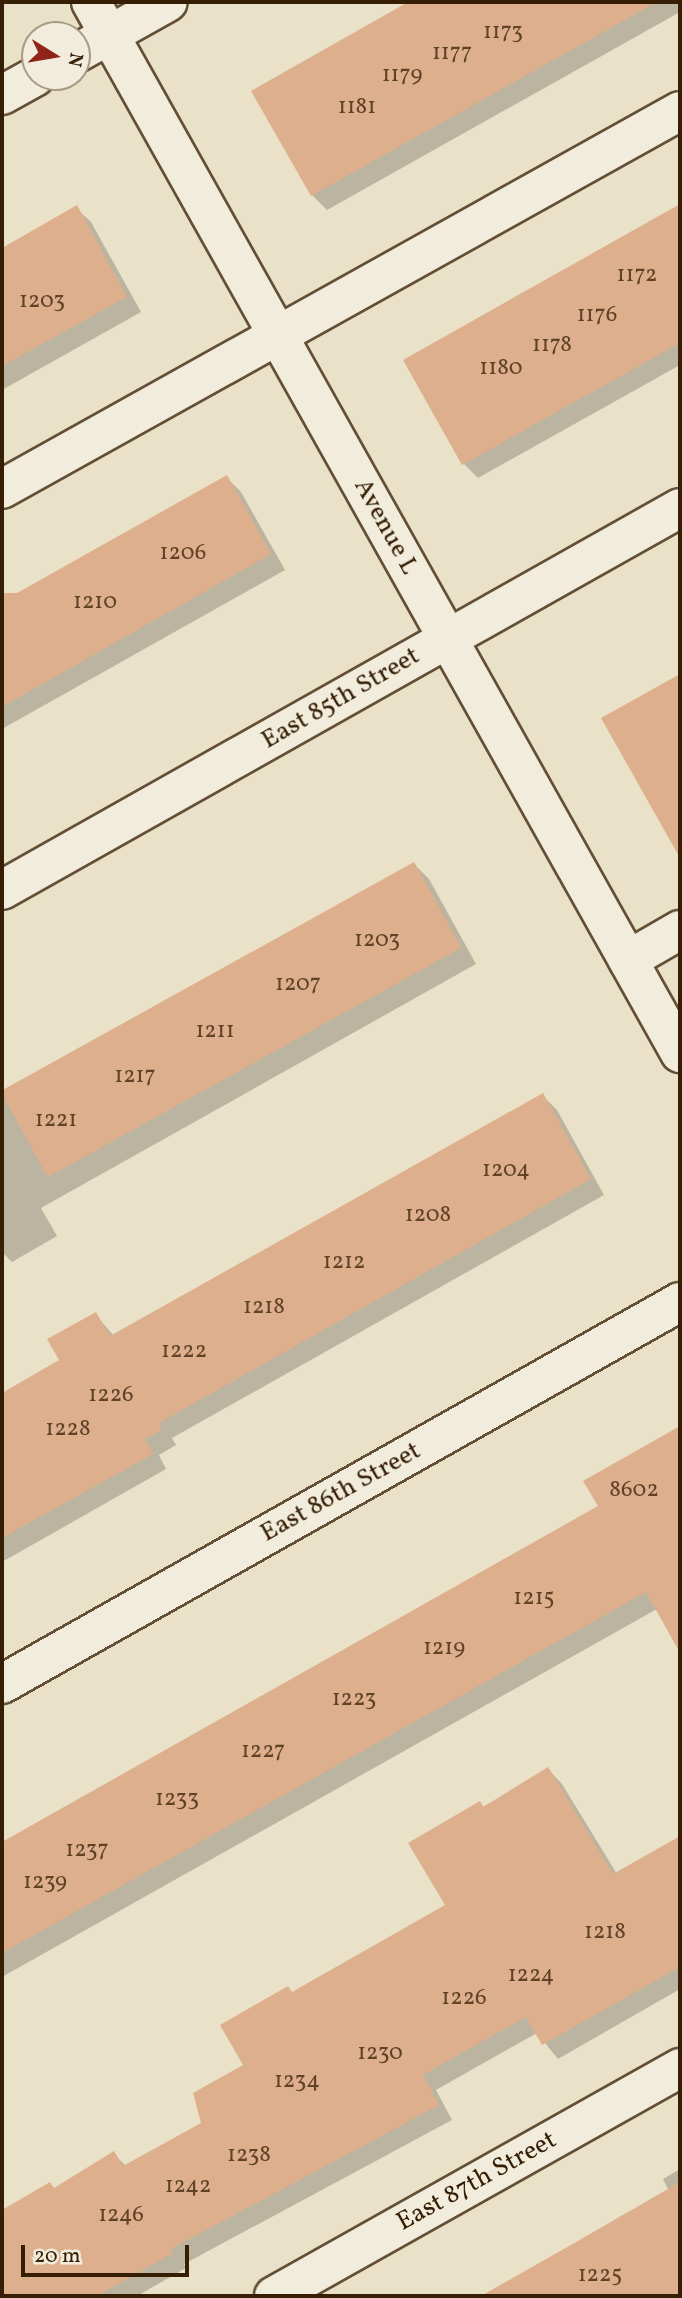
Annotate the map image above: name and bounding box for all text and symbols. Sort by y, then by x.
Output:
house number: 1173 [483,18,523,46]
north arrow [21,21,91,91]
house number: 1177 [432,39,472,67]
text: N [61,50,89,69]
house number: 1179 [382,61,422,89]
house number: 1181 [338,93,376,121]
house number: 1172 [617,261,657,289]
house number: 1203 [19,287,65,315]
house number: 1176 [577,301,617,329]
house number: 1178 [532,331,572,359]
house number: 1180 [479,354,523,382]
street label: Avenue L [346,474,424,580]
house number: 1206 [160,539,206,567]
house number: 1210 [73,588,117,616]
street label: East 85th Street [256,641,426,757]
house number: 1203 [354,926,400,954]
house number: 1207 [275,970,321,998]
house number: 1211 [195,1017,235,1045]
house number: 1217 [114,1062,156,1090]
house number: 1221 [35,1106,77,1134]
house number: 1204 [482,1156,530,1184]
house number: 1208 [405,1201,451,1229]
house number: 1212 [323,1248,365,1276]
house number: 1218 [243,1293,285,1321]
house number: 1222 [161,1337,207,1365]
house number: 1226 [88,1381,134,1409]
house number: 1228 [45,1415,91,1443]
street label: East 86th Street [255,1436,427,1550]
house number: 8602 [609,1476,659,1504]
house number: 1215 [513,1584,555,1612]
house number: 1219 [423,1634,465,1662]
house number: 1223 [332,1685,376,1713]
house number: 1227 [241,1737,285,1765]
house number: 1233 [155,1785,199,1813]
house number: 1237 [65,1836,109,1864]
house number: 1239 [23,1868,67,1896]
house number: 1218 [584,1918,626,1946]
house number: 1224 [508,1961,554,1989]
house number: 1226 [441,1984,487,2012]
house number: 1230 [357,2039,403,2067]
house number: 1234 [274,2067,320,2095]
street label: East 87th Street [392,2125,562,2239]
house number: 1238 [227,2141,271,2169]
house number: 1242 [165,2172,211,2200]
house number: 1246 [98,2201,144,2229]
scale bar [24,2232,192,2276]
text: 20 m [34,2242,80,2271]
house number: 1225 [578,2261,622,2289]

